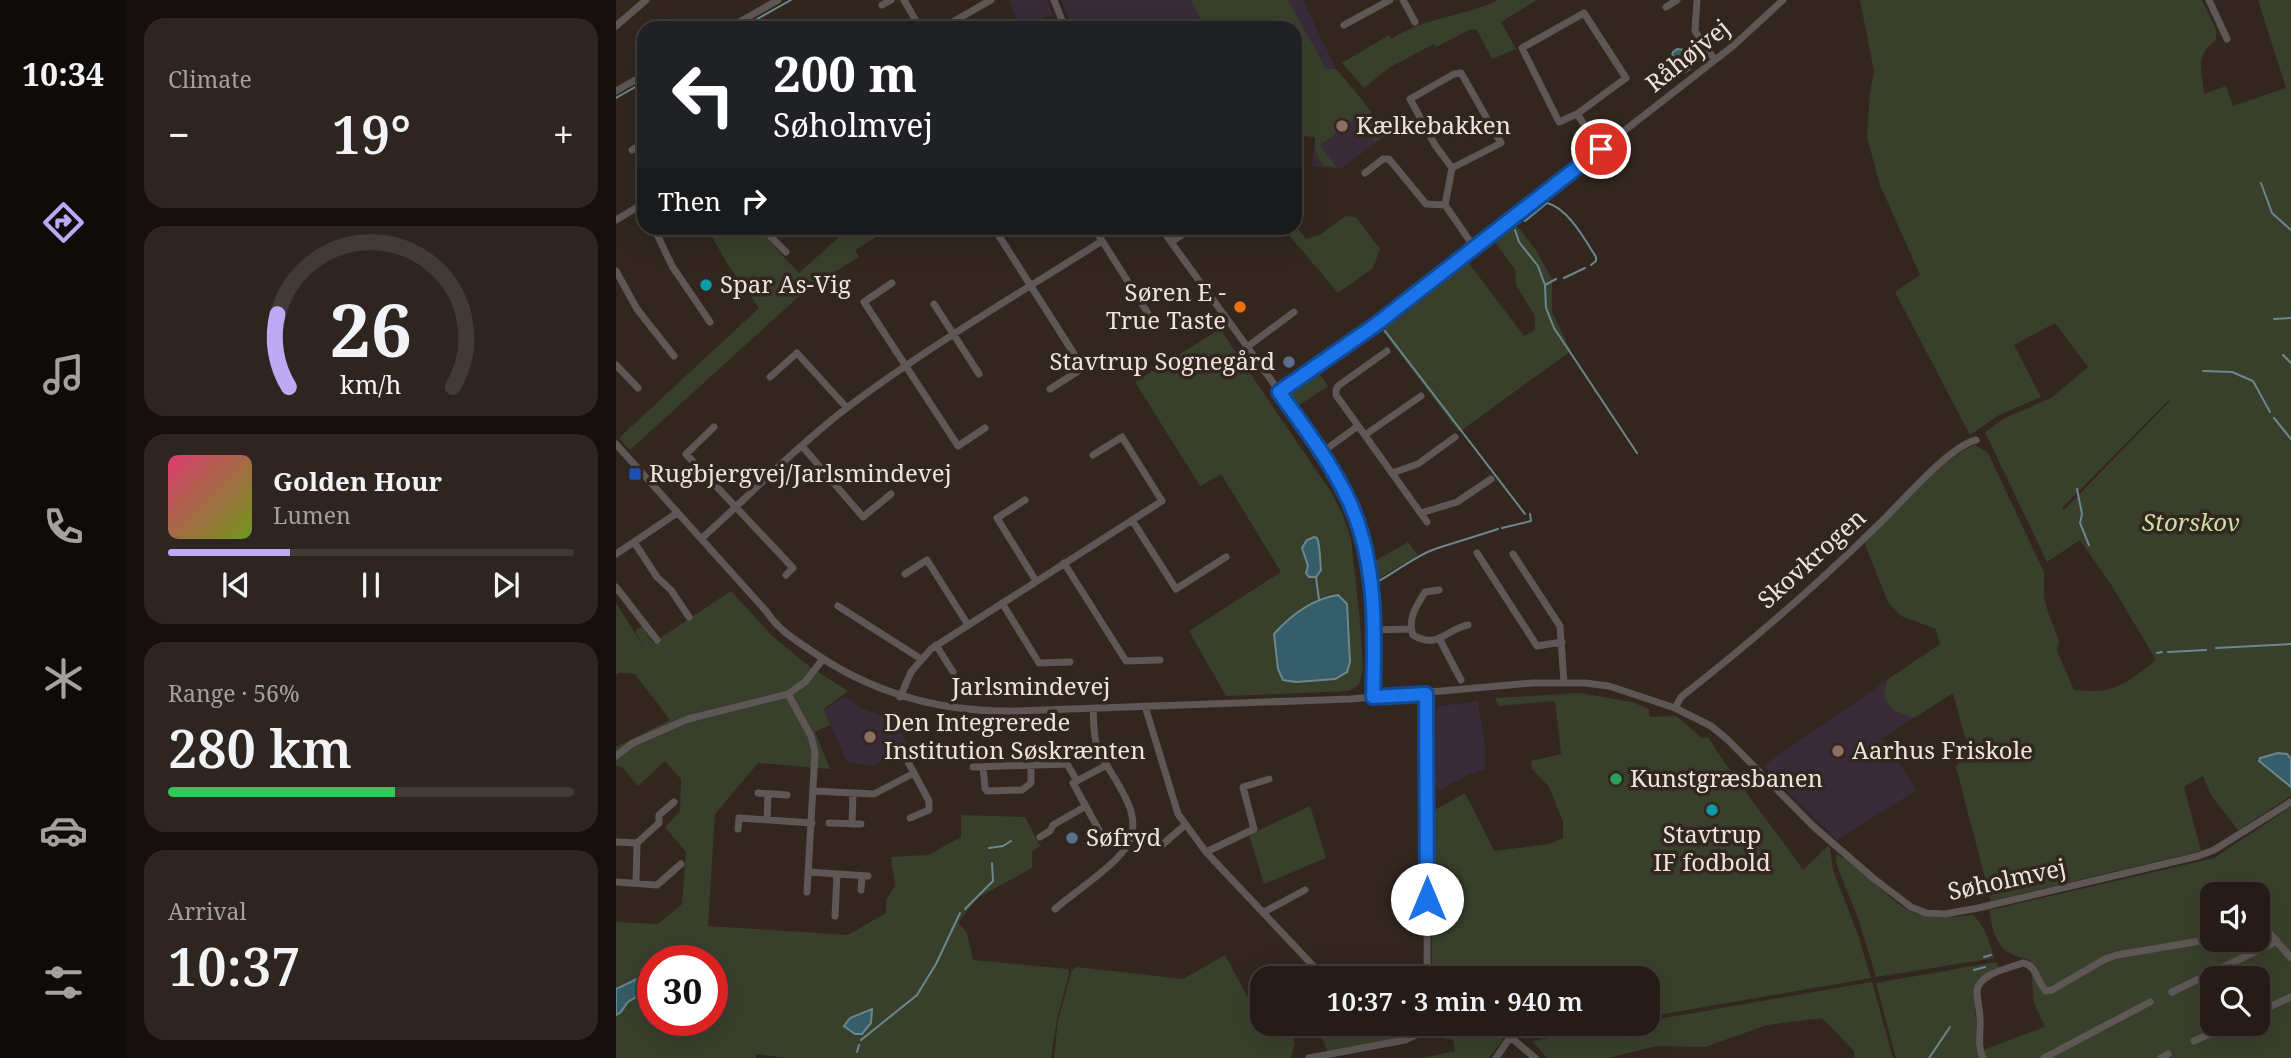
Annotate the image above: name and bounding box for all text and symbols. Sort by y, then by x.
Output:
street label: Råhøjvej [1638,11,1736,99]
text: 200 m [773,40,917,106]
icon: left [658,49,749,140]
text: 10:34 [22,52,104,95]
text: Climate [168,63,252,95]
text: 19° [332,98,411,169]
text: Søholmvej [773,103,933,146]
text: − [168,108,190,160]
text: + [553,108,574,160]
place label: Kælkebakken [1356,108,1511,141]
marker: Kælkebakken [1334,118,1350,134]
pin [1571,119,1631,179]
icon: arrive [1582,130,1620,168]
icon: right [735,182,773,220]
text: Then [658,183,721,219]
icon: directions [39,198,88,247]
place label: Spar As-Vig [720,267,851,300]
place label: Søren E - True Taste [1106,275,1226,336]
marker: Spar As-Vig [698,277,714,293]
text: 26 [330,279,412,378]
marker: Søren E - True Taste [1232,299,1248,315]
place label: Stavtrup Sognegård [1050,344,1275,377]
icon: music [39,350,88,399]
marker: Stavtrup Sognegård [1281,354,1297,370]
text: km/h [340,367,402,401]
place label: Rugbjergvej/Jarlsmindevej [649,456,952,489]
text: Golden Hour [273,463,442,499]
marker: Rugbjergvej/Jarlsmindevej [627,466,643,482]
text: Lumen [273,499,351,531]
street label: Skovkrogen [1750,501,1872,615]
icon: phone [39,502,88,551]
park label: Storskov [2142,505,2240,538]
icon: previous [217,566,255,604]
icon: pause [352,566,390,604]
icon: next [487,566,525,604]
icon: climate [39,654,88,703]
street label: Jarlsmindevej [951,669,1111,702]
text: Range · 56% [168,677,300,709]
place label: Den Integrerede Institution Søskrænten [884,705,1146,766]
text: 280 km [168,712,352,783]
marker: Den Integrerede Institution Søskrænten [862,729,878,745]
place label: Aarhus Friskole [1852,733,2033,766]
marker: Aarhus Friskole [1830,743,1846,759]
place label: Kunstgræsbanen [1630,761,1823,794]
marker: Kunstgræsbanen [1608,771,1624,787]
marker: Stavtrup IF fodbold [1704,802,1720,818]
icon: car [39,806,88,855]
place label: Stavtrup IF fodbold [1653,817,1771,878]
place label: Søfryd [1086,820,1162,853]
marker: Søfryd [1064,830,1080,846]
street label: Søholmvej [1945,850,2069,907]
position arrow [1390,862,1464,936]
map controls [2200,882,2270,1036]
button: sound [2200,882,2270,952]
text: Arrival [168,895,247,927]
text: 10:37 [168,930,301,1001]
speed limit sign: 30 [637,945,728,1036]
icon: filters [39,958,88,1007]
button: search [2200,966,2270,1036]
text: 10:37 · 3 min · 940 m [1327,983,1583,1019]

